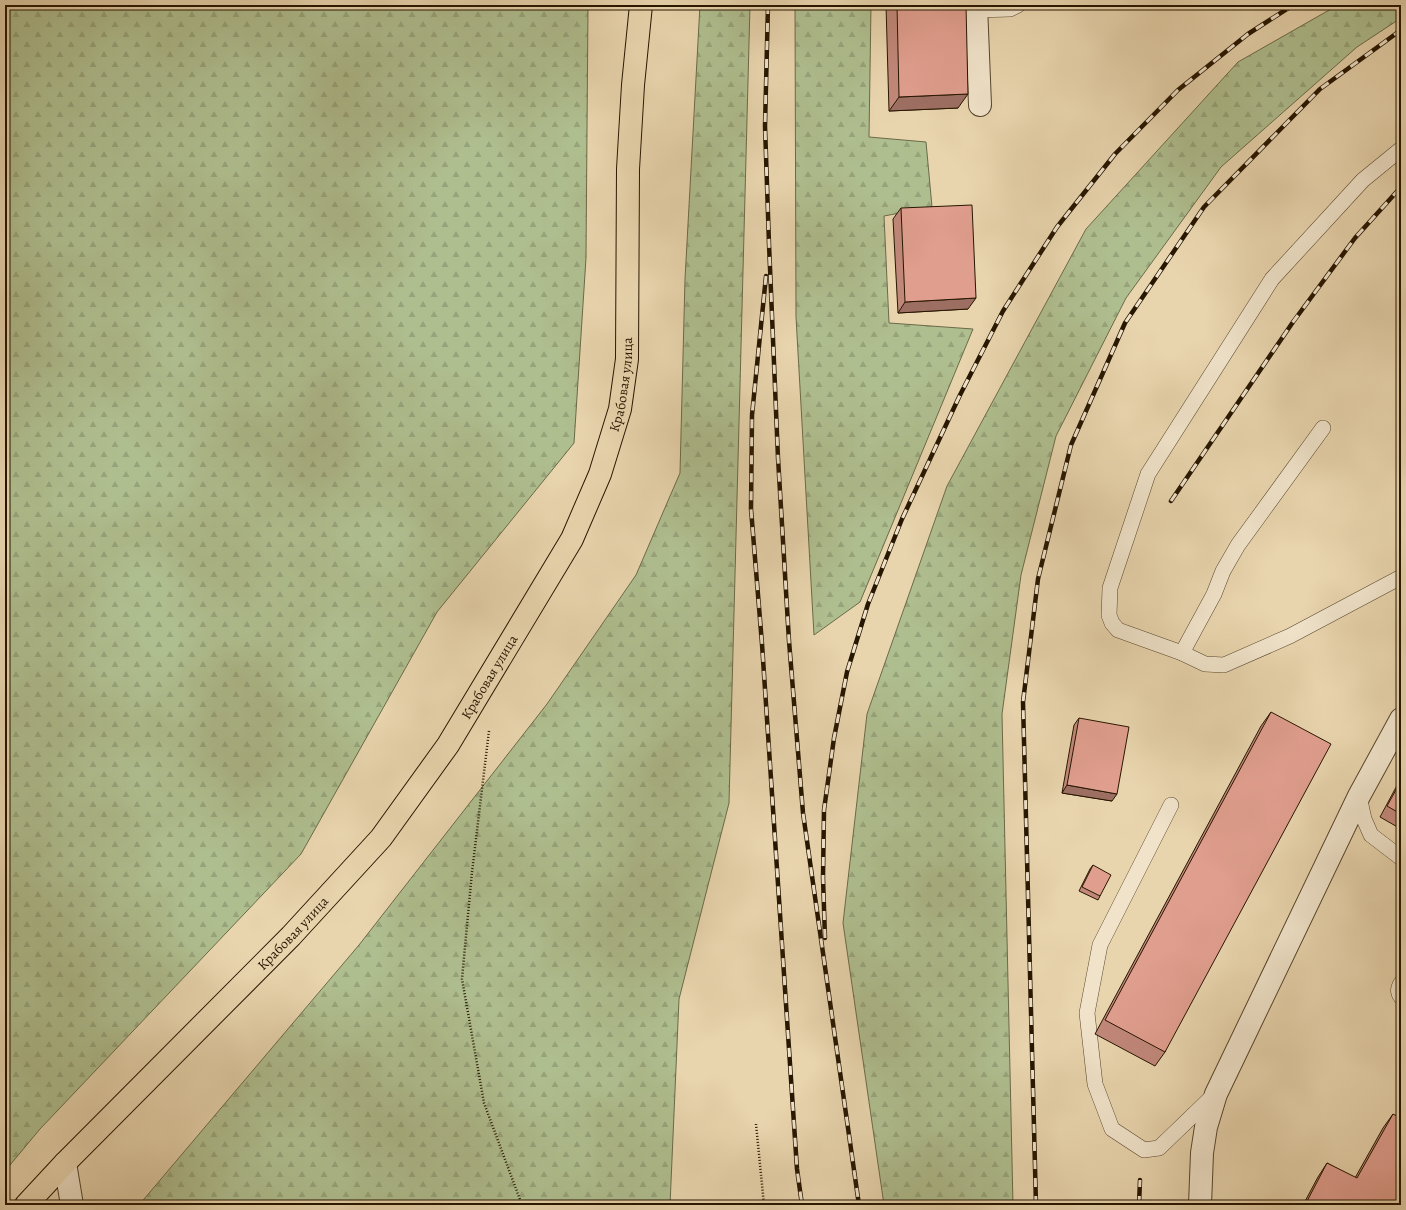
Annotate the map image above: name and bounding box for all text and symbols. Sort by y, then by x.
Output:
street label: Крабовая улица [604,337,637,434]
street label: Крабовая улица [456,630,522,723]
street label: Крабовая улица [253,892,333,974]

